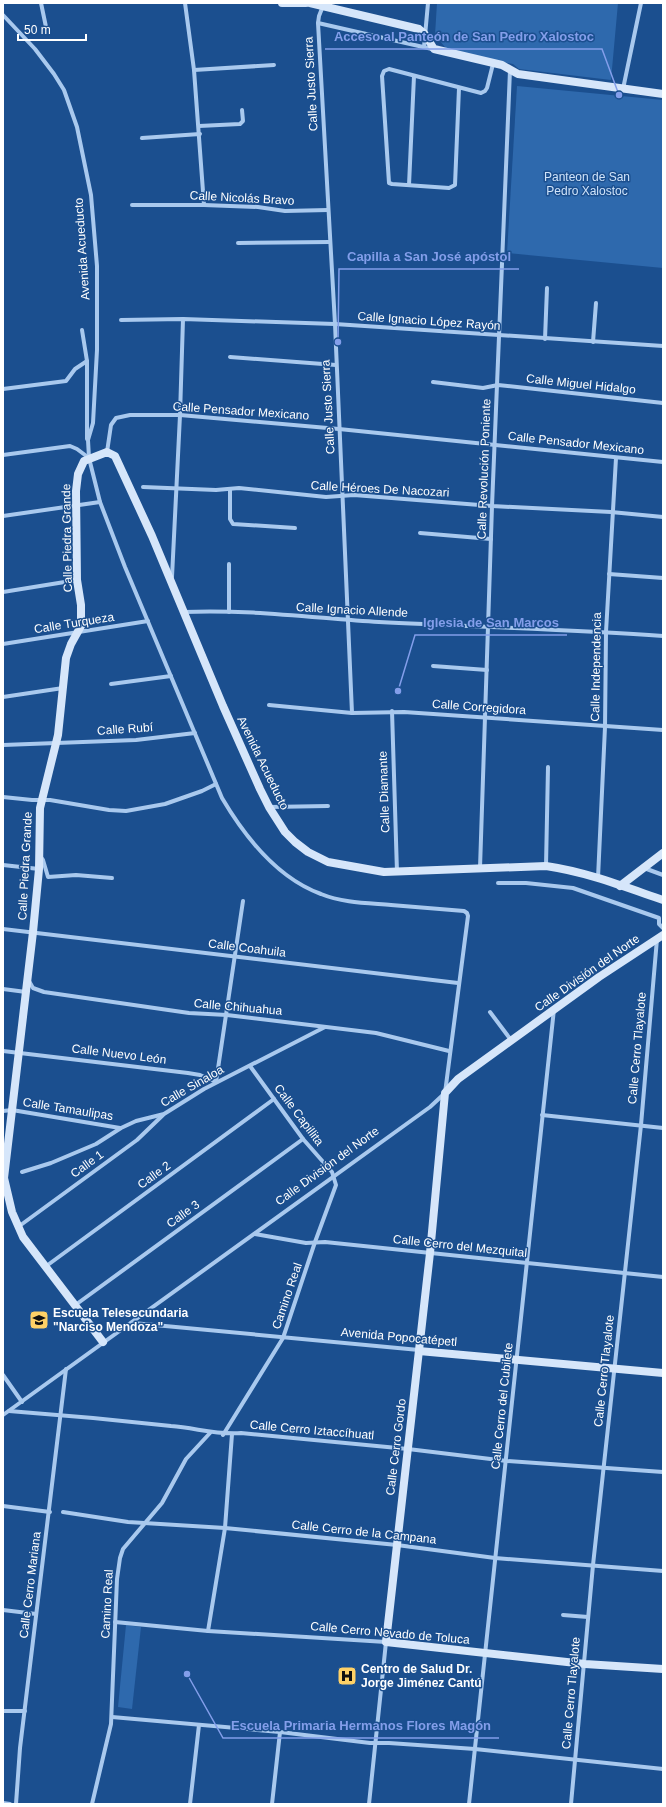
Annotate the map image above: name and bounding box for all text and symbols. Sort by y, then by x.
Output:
scale bar [18,16,86,42]
text: 50 m [24,23,51,37]
callout: Acceso al Panteón de San Pedro Xalostoc [325,24,602,49]
text: Acceso al Panteón de San Pedro Xalostoc [334,29,594,44]
street label: Calle Justo Sierra [302,36,320,132]
park label: Panteon de San Pedro Xalostoc [544,170,630,198]
street label: Calle Nicolás Bravo [189,188,295,208]
street label: Avenida Acueducto [71,197,93,301]
callout: Capilla a San José apóstol [339,244,519,269]
text: Capilla a San José apóstol [347,249,511,264]
street label: Calle Ignacio López Rayón [357,309,501,333]
street label: Calle Justo Sierra [319,359,337,455]
street label: Calle Miguel Hidalgo [526,371,637,397]
street label: Calle Revolución Poniente [475,398,493,540]
street label: Calle Pensador Mexicano [172,399,310,423]
street label: Calle Pensador Mexicano [507,429,645,457]
street label: Calle Héroes De Nacozari [310,478,450,500]
street label: Calle Piedra Grande [59,483,75,592]
street label: Calle Ignacio Allende [296,600,409,620]
street label: Calle Turqueza [33,610,115,636]
callout: Iglesia de San Marcos [415,610,567,635]
street label: Calle Independencia [588,612,604,722]
text: Iglesia de San Marcos [423,615,559,630]
street label: Calle Corregidora [432,697,527,717]
street label: Avenida Acueducto [234,714,292,812]
street label: Calle Rubí [97,720,154,738]
street label: Calle Diamante [376,750,392,833]
street label: Calle Piedra Grande [15,811,35,921]
street label: Calle División del Norte [532,931,642,1015]
street label: Calle Coahuila [207,936,287,960]
street label: Calle Cerro Tlayalote [625,991,649,1105]
street label: Calle Chihuahua [193,996,283,1018]
street label: Calle Nuevo León [71,1041,167,1067]
street label: Calle Sinaloa [158,1062,226,1110]
street label: Calle Capillita [271,1081,327,1149]
street label: Calle Tamaulipas [22,1095,114,1123]
street label: Calle División del Norte [272,1123,382,1208]
street label: Calle 1 [68,1147,106,1181]
street label: Calle 2 [135,1158,173,1192]
street label: Calle 3 [164,1197,202,1231]
street label: Calle Cerro del Mezquital [392,1232,528,1260]
street label: Camino Real [269,1261,305,1331]
place label: Escuela Telesecundaria "Narciso Mendoza" [53,1306,189,1334]
school or university icon: Escuela Telesecundaria "Narciso Mendoza" [28,1309,50,1331]
street label: Calle Cerro Tlayalote [591,1314,617,1428]
street label: Avenida Popocatépetl [340,1325,458,1349]
street label: Calle Cerro del Cubilete [488,1342,516,1470]
street label: Calle Cerro Gordo [383,1398,409,1496]
street label: Calle Cerro Iztaccíhuatl [249,1418,375,1442]
street label: Calle Cerro de la Campana [291,1517,437,1547]
street label: Calle Cerro Mariana [17,1531,44,1639]
street label: Camino Real [98,1569,116,1639]
street label: Calle Cerro Nevado de Toluca [310,1619,471,1647]
street label: Calle Cerro Tlayalote [559,1636,583,1750]
place label: Centro de Salud Dr. Jorge Jiménez Cantú [361,1662,482,1690]
hospital icon: Centro de Salud Dr. Jorge Jiménez Cantú [336,1665,358,1687]
callout: Escuela Primaria Hermanos Flores Magón [223,1713,499,1738]
text: Escuela Primaria Hermanos Flores Magón [231,1718,491,1733]

